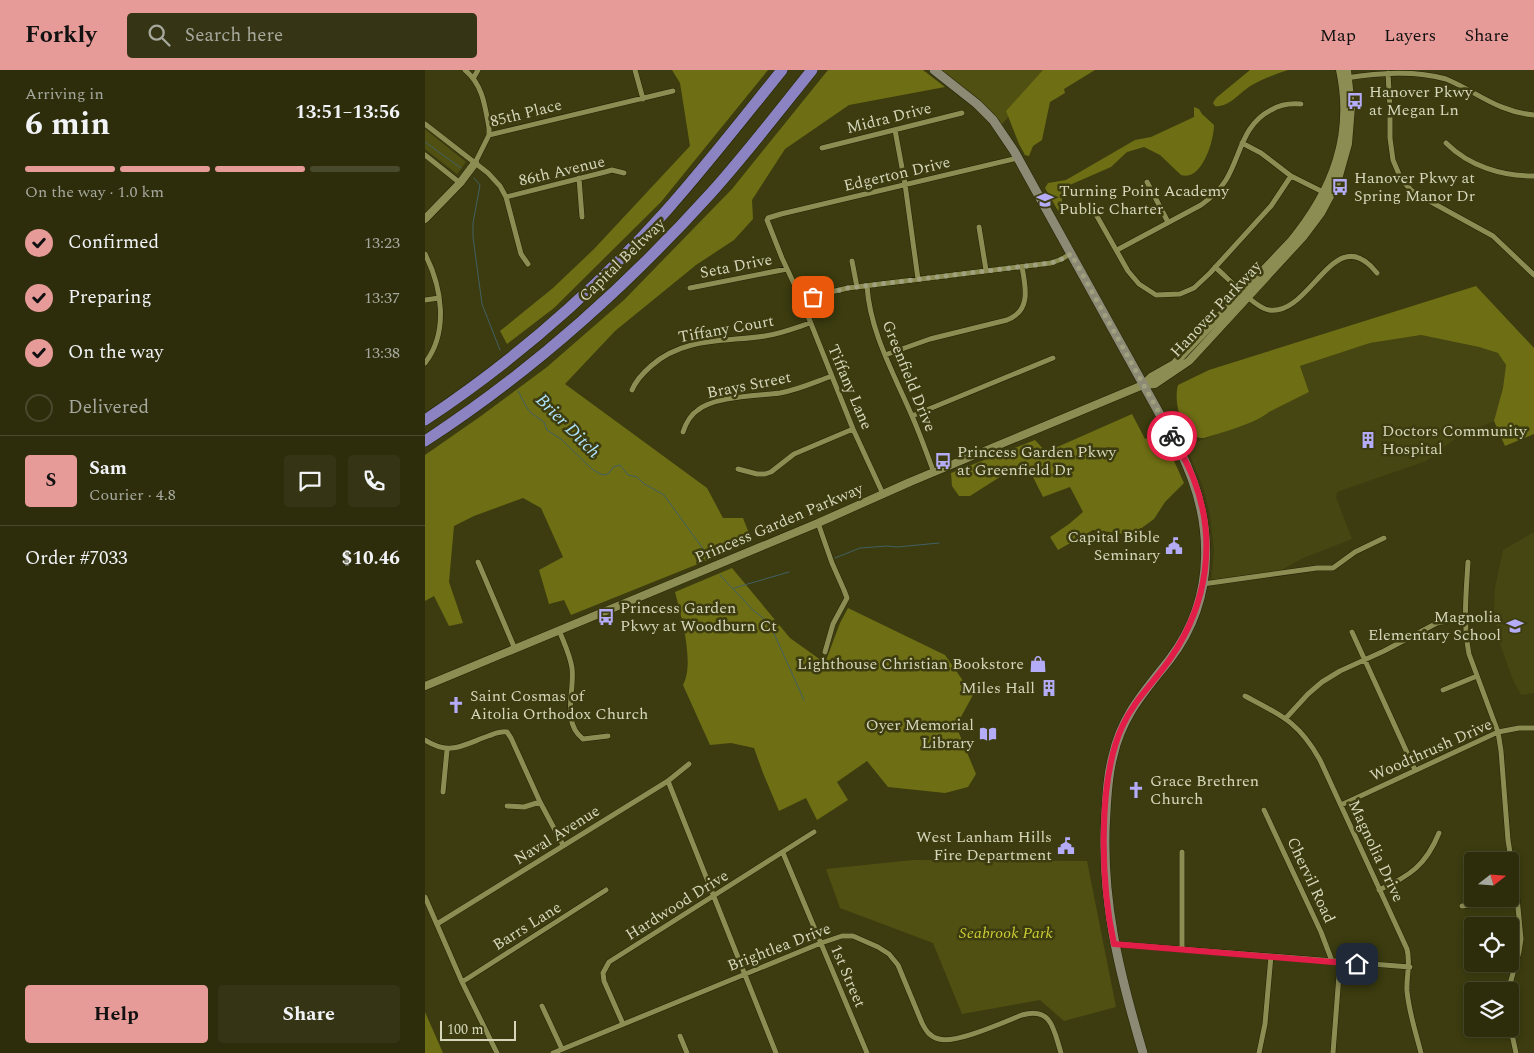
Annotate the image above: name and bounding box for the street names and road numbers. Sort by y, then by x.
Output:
street label: 85th Place [488,93,564,133]
street label: Midra Drive [844,96,934,140]
street label: 86th Avenue [517,149,607,193]
street label: Edgerton Drive [841,150,953,198]
street label: Capital Beltway [573,212,672,308]
street label: Seta Drive [698,247,774,285]
street label: Hanover Parkway [1165,254,1268,363]
street label: Tiffany Court [676,309,776,349]
street label: Greenfield Drive [876,317,942,435]
street label: Tiffany Lane [821,341,879,433]
street label: Brays Street [705,365,794,405]
street label: Princess Garden Parkway [691,476,868,569]
street label: Woodthrush Drive [1366,712,1496,788]
street label: Magnolia Drive [1342,796,1410,906]
street label: Naval Avenue [509,799,605,871]
street label: Chervil Road [1281,833,1341,927]
street label: Hardwood Drive [621,864,733,946]
street label: Barrs Lane [488,895,566,957]
street label: Brightlea Drive [724,916,834,978]
street label: 1st Street [824,941,872,1012]

